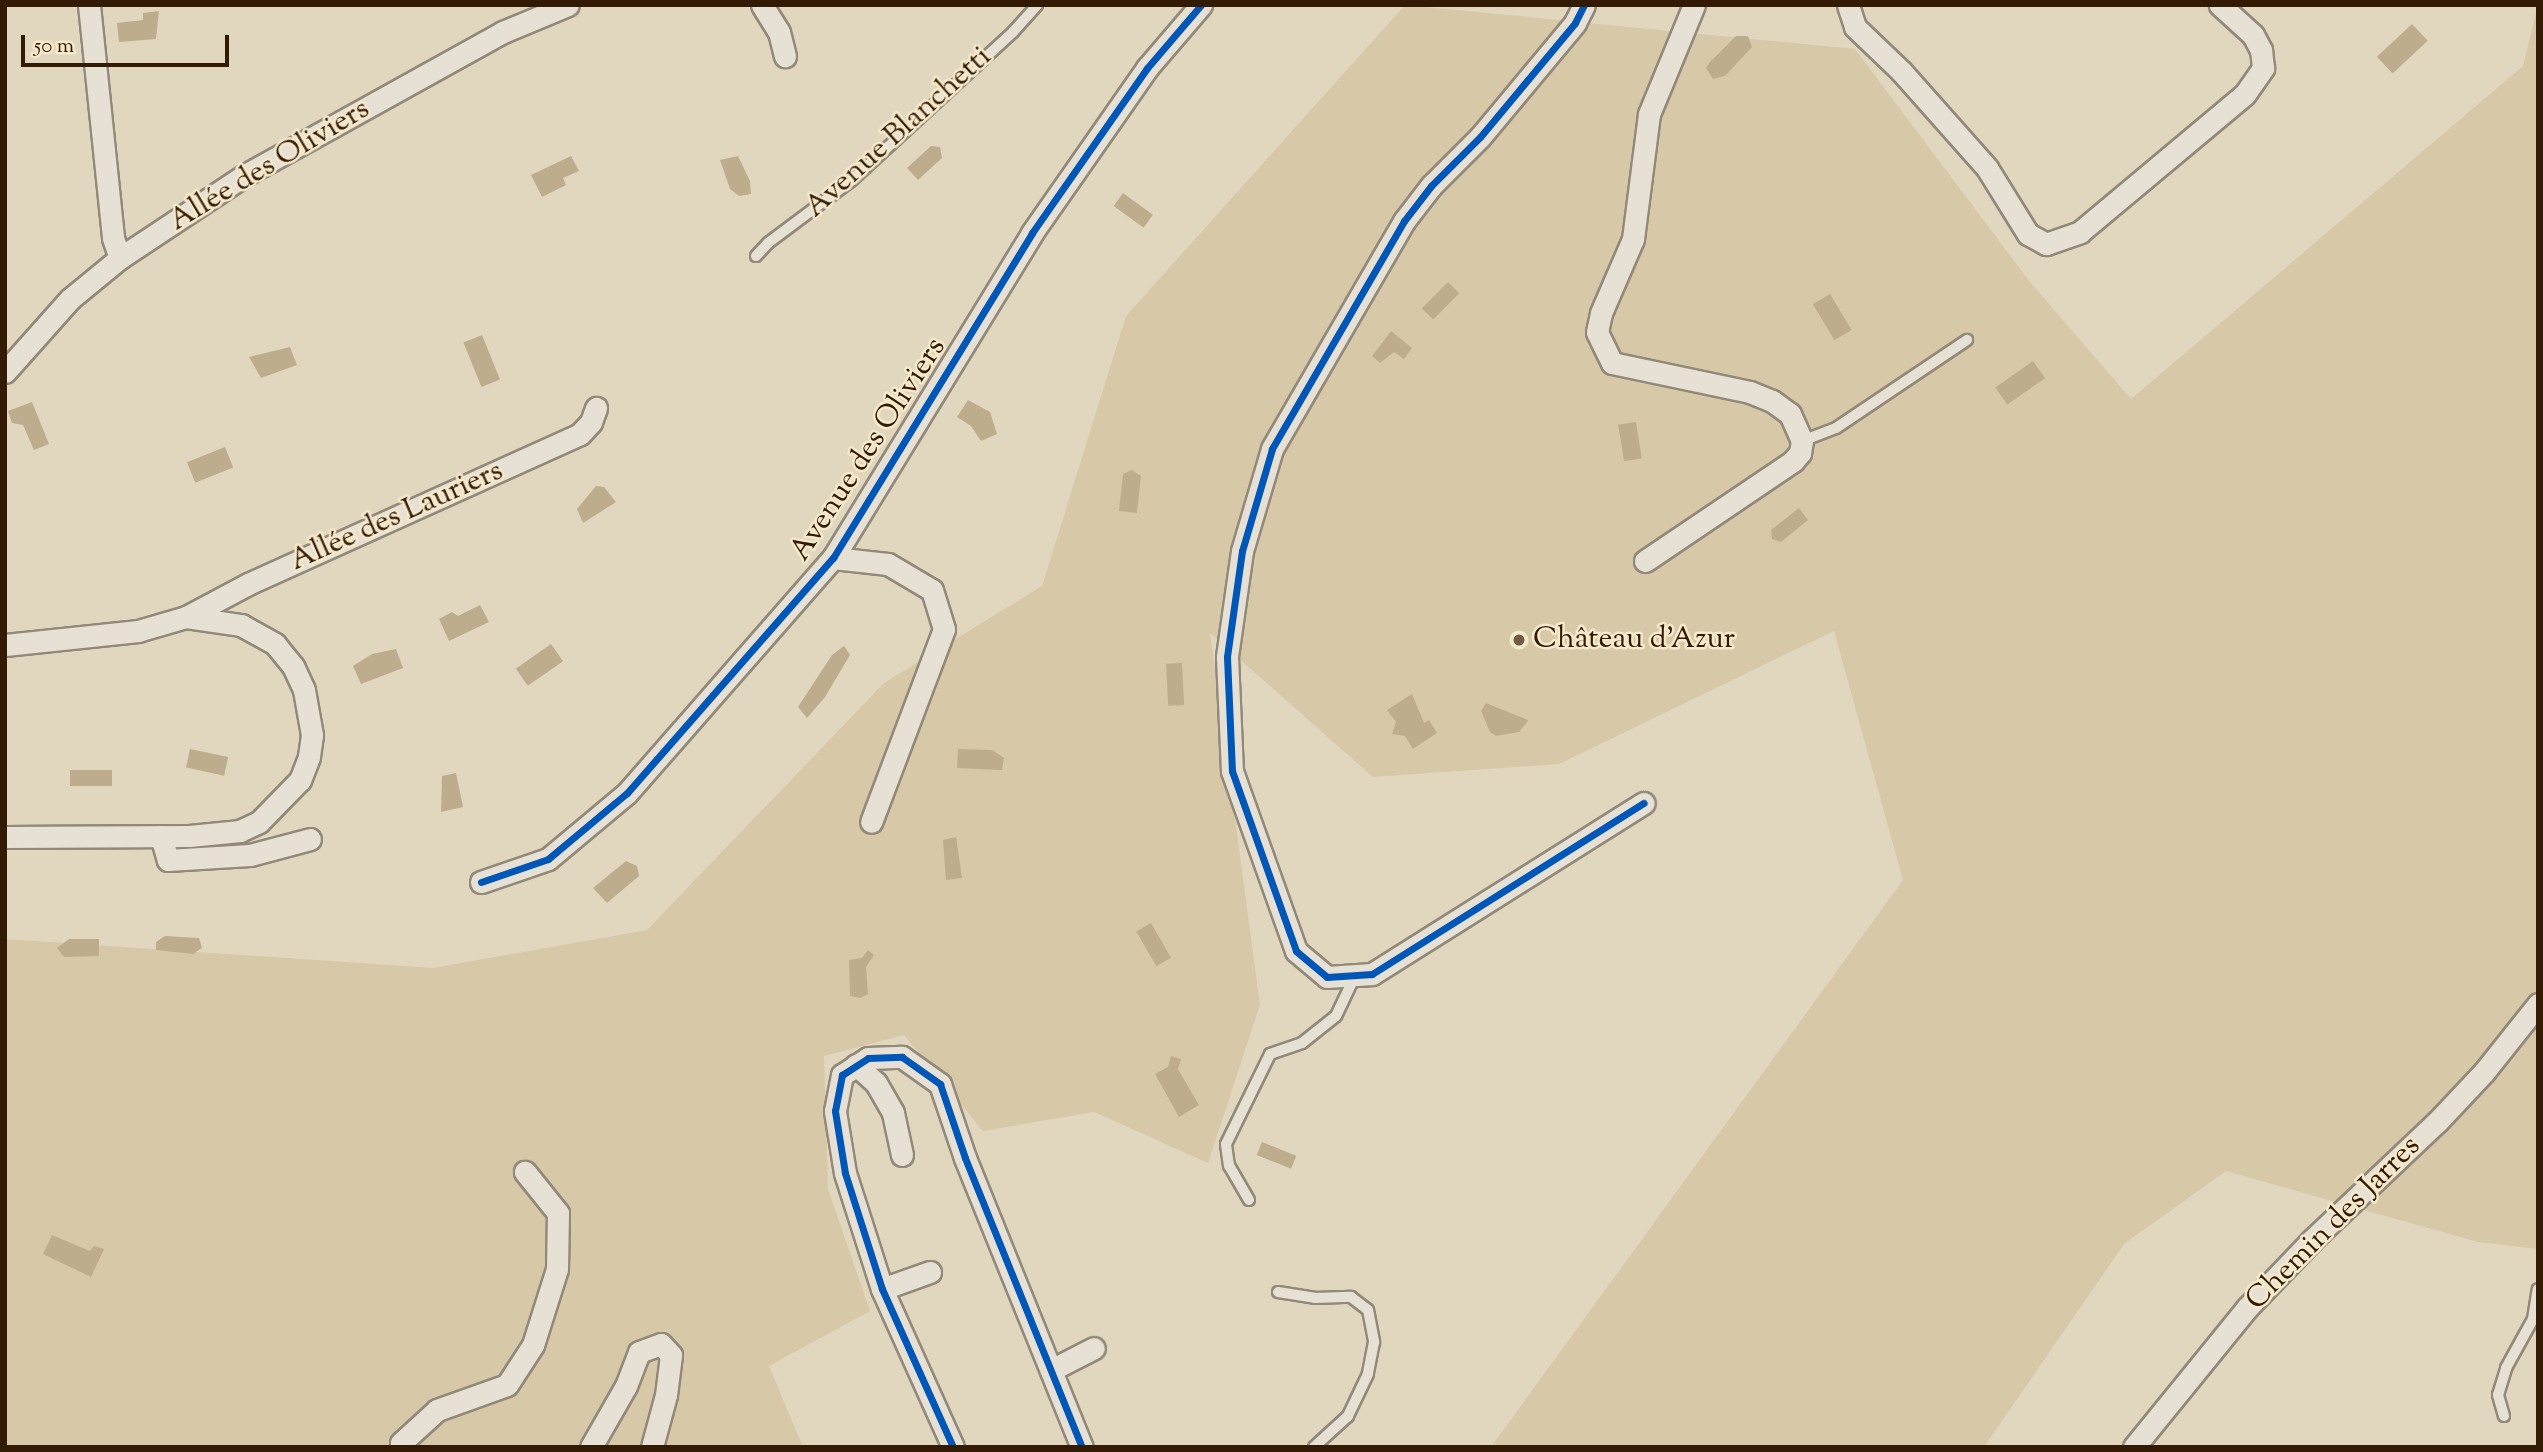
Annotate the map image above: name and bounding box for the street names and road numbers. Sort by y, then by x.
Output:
street label: Avenue Blanchetti [798,40,1000,226]
street label: Allée des Oliviers [163,92,377,240]
street label: Avenue des Oliviers [783,332,955,568]
street label: Allée des Lauriers [285,454,509,580]
street label: Chemin des Jarres [2239,1129,2429,1319]

